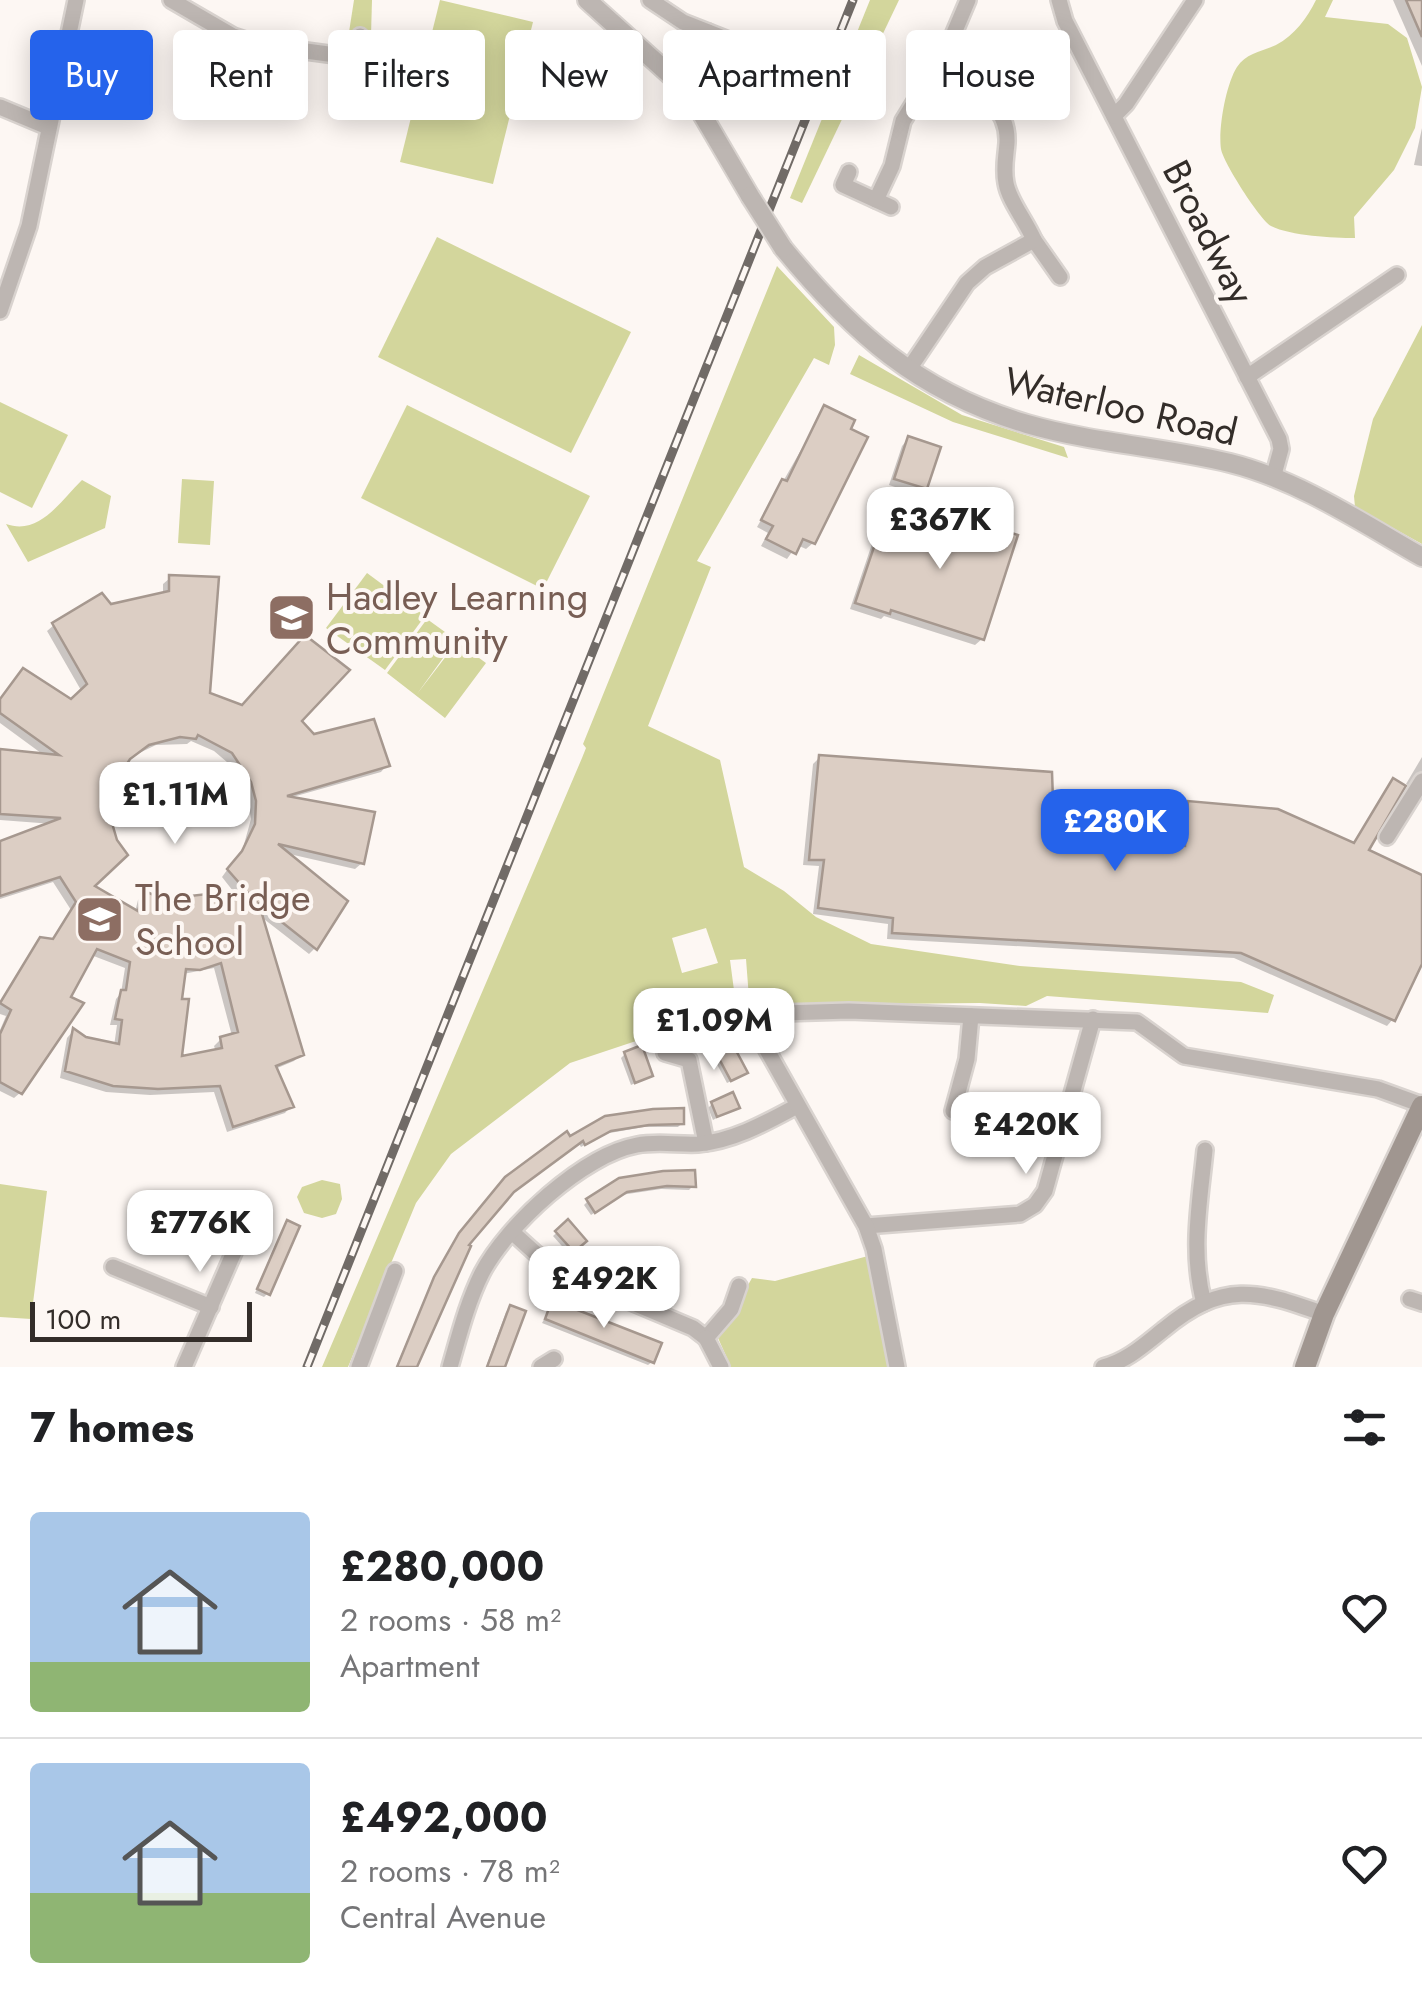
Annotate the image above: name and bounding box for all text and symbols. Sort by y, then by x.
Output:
chip: Buy [30,30,153,120]
chip: Rent [173,30,308,120]
chip: Filters [328,30,485,120]
chip: New [505,30,643,120]
chip: Apartment [663,30,886,120]
chip: House [906,30,1070,120]
street label: Broadway [1149,150,1269,314]
street label: Waterloo Road [999,352,1243,460]
pin: £367K [870,487,1010,572]
text: £367K [889,496,991,542]
place label: Hadley Learning Community [326,569,588,668]
school or university icon: Hadley Learning Community [265,592,317,644]
pin: £1.11M [94,762,256,847]
text: £1.11M [121,771,229,817]
pin: £280K [1045,789,1185,874]
text: £280K [1063,798,1167,844]
place label: The Bridge School [135,870,311,969]
school or university icon: The Bridge School [74,893,126,945]
pin: £1.09M [633,988,795,1073]
text: £1.09M [655,997,773,1043]
pin: £420K [956,1092,1096,1177]
text: £420K [973,1101,1079,1147]
pin: £776K [130,1190,270,1275]
text: £776K [149,1199,251,1245]
pin: £492K [534,1246,674,1331]
text: £492K [551,1255,657,1301]
scale bar [30,1297,252,1342]
text: 100 m [45,1299,121,1340]
text: 7 homes [30,1397,194,1458]
icon: filters [1337,1400,1392,1455]
text: £280,000 [340,1536,544,1597]
icon: home [110,1552,230,1672]
icon: heart [1337,1585,1392,1640]
text: 2 rooms · 58 m² [340,1597,561,1643]
text: Apartment [340,1643,479,1689]
text: £492,000 [340,1787,548,1848]
icon: home [110,1803,230,1923]
icon: heart [1337,1836,1392,1891]
text: 2 rooms · 78 m² [340,1848,560,1894]
text: Central Avenue [340,1894,546,1940]

